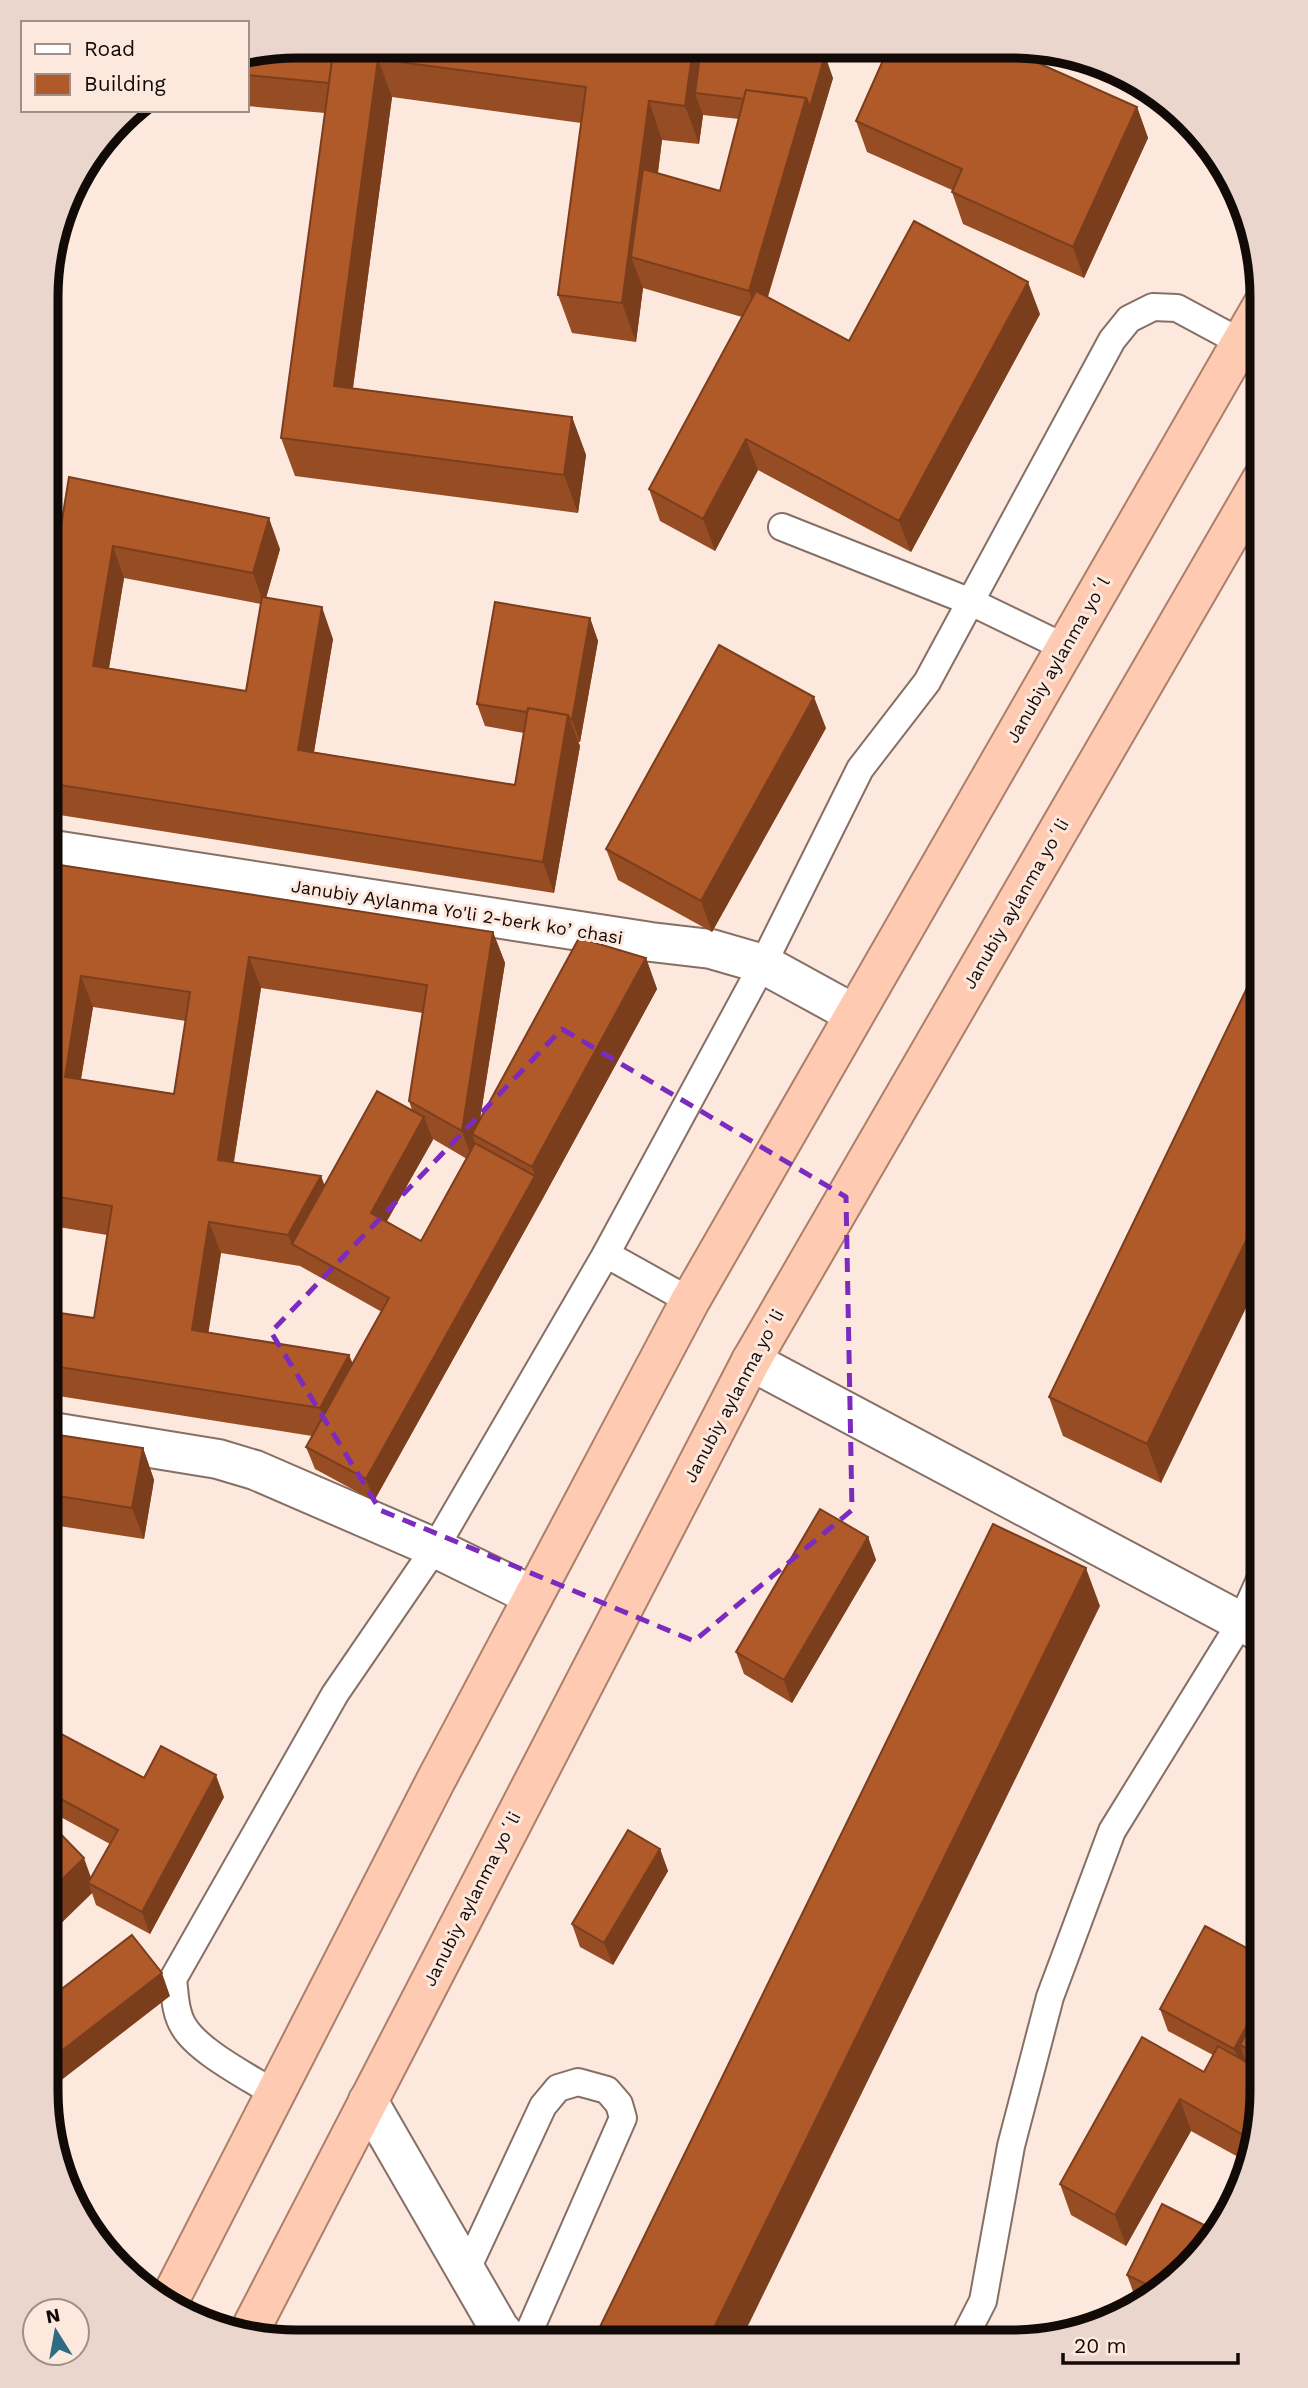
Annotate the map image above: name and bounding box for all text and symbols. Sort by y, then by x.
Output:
legend [21,21,248,112]
text: Road [84,36,135,61]
text: Building [84,71,166,96]
street label: Janubiy aylanma yoʻl [1001,573,1114,746]
street label: Janubiy aylanma yoʻli [958,815,1073,993]
street label: Janubiy Аylanma Yo'li 2-berk koʼchasi [290,875,624,948]
street label: Janubiy aylanma yoʻli [679,1306,788,1486]
street label: Janubiy aylanma yoʻli [418,1808,525,1990]
north arrow [21,2297,91,2367]
text: N [44,2303,62,2328]
scale bar [1063,2322,1238,2366]
text: 20 m [1074,2333,1126,2358]

